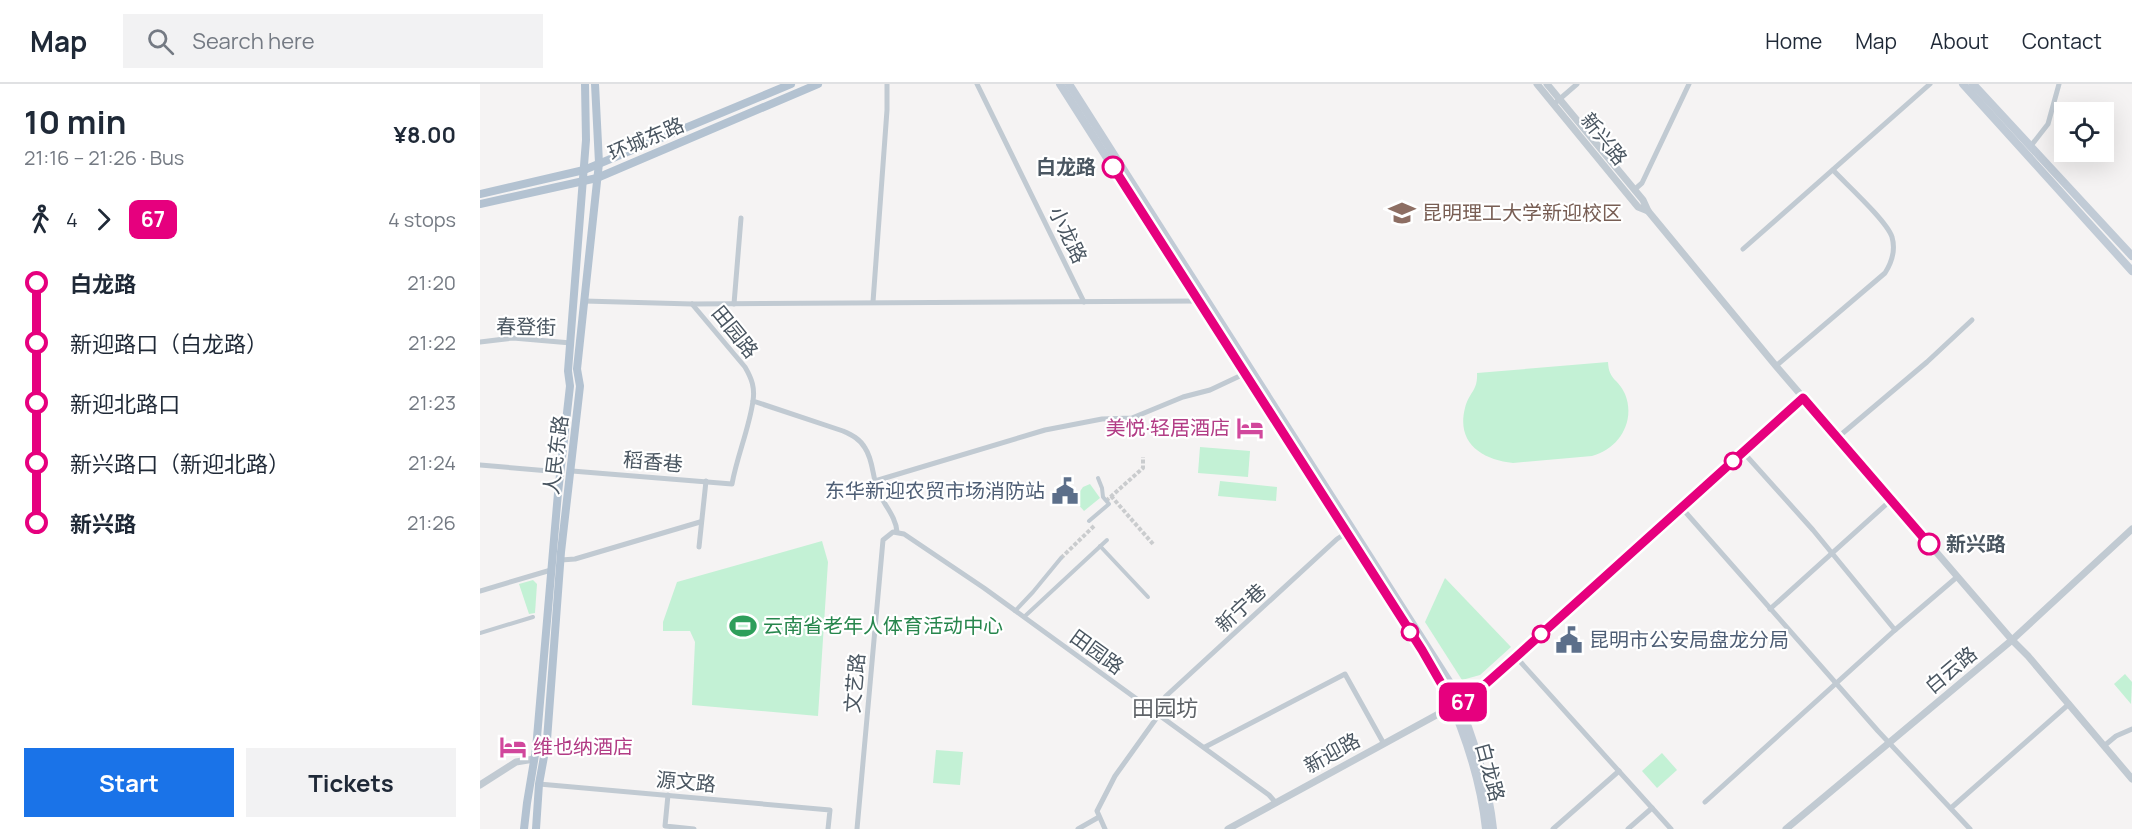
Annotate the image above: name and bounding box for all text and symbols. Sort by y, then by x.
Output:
search box [123,14,543,68]
text: Map [30,22,87,60]
icon: search [144,25,177,58]
text: Search here [192,26,315,56]
text: Home [1765,27,1822,55]
text: Map [1855,27,1897,55]
text: About [1930,27,1989,55]
text: Contact [2022,27,2102,55]
text: 10 min [24,99,126,144]
map controls [2054,102,2114,162]
button: locate [2054,102,2114,162]
street label: 新兴路 [1575,107,1634,170]
street label: 环城东路 [604,110,688,167]
text: ¥8.00 [393,120,456,150]
text: 21:16 – 21:26 · Bus [24,144,184,171]
place label: 白龙路 [1036,153,1096,180]
marker: 白龙路 [1102,156,1124,178]
school or university icon: 昆明理工大学新迎校区 [1387,198,1417,228]
place label: 昆明理工大学新迎校区 [1422,199,1622,226]
street label: 小龙路 [1043,202,1094,268]
icon: walk [24,203,57,236]
icon: forward [87,203,120,236]
text: 67 [141,205,165,233]
text: 4 [66,206,78,233]
text: 4 stops [388,206,456,233]
text: 白龙路 [70,269,136,299]
text: 21:20 [407,269,456,296]
street label: 田园路 [706,300,765,363]
street label: 春登街 [496,312,556,341]
text: 新迎路口（白龙路） [70,329,268,359]
text: 21:22 [408,329,456,356]
text: 新迎北路口 [70,389,180,419]
text: 21:23 [408,389,456,416]
hotel icon: 美悦·轻居酒店 [1235,413,1265,443]
street label: 人民东路 [537,414,574,496]
place label: 美悦·轻居酒店 [1105,414,1230,441]
street label: 稻香巷 [622,445,684,478]
text: 新兴路口（新迎北路） [70,449,290,479]
text: 21:24 [408,449,456,476]
unlabelled marker [1724,452,1742,470]
public building icon: 东华新迎农贸市场消防站 [1050,476,1080,506]
place label: 东华新迎农贸市场消防站 [825,477,1045,504]
text: 新兴路 [70,509,136,539]
text: 21:26 [407,509,456,536]
place label: 新兴路 [1946,530,2006,557]
marker: 新兴路 [1918,533,1940,555]
street label: 新宁巷 [1210,577,1272,638]
sports icon: 云南省老年人体育活动中心 [728,611,758,641]
place label: 云南省老年人体育活动中心 [763,612,1003,639]
street label: 田园路 [1065,623,1129,680]
unlabelled marker [1401,623,1419,641]
unlabelled marker [1532,625,1550,643]
public building icon: 昆明市公安局盘龙分局 [1554,625,1584,655]
place label: 昆明市公安局盘龙分局 [1589,626,1789,653]
street label: 白云路 [1919,640,1982,699]
street label: 文艺路 [838,652,871,714]
line badge: 67 [1436,682,1490,722]
text: 67 [1451,688,1475,716]
district label: 田园坊 [1132,693,1198,723]
street label: 新迎路 [1299,726,1365,779]
hotel icon: 维也纳酒店 [498,732,528,762]
place label: 维也纳酒店 [533,733,633,760]
street label: 白龙路 [1470,739,1511,804]
button: Start [24,748,234,817]
button: Tickets [246,748,456,817]
street label: 源文路 [655,765,717,798]

